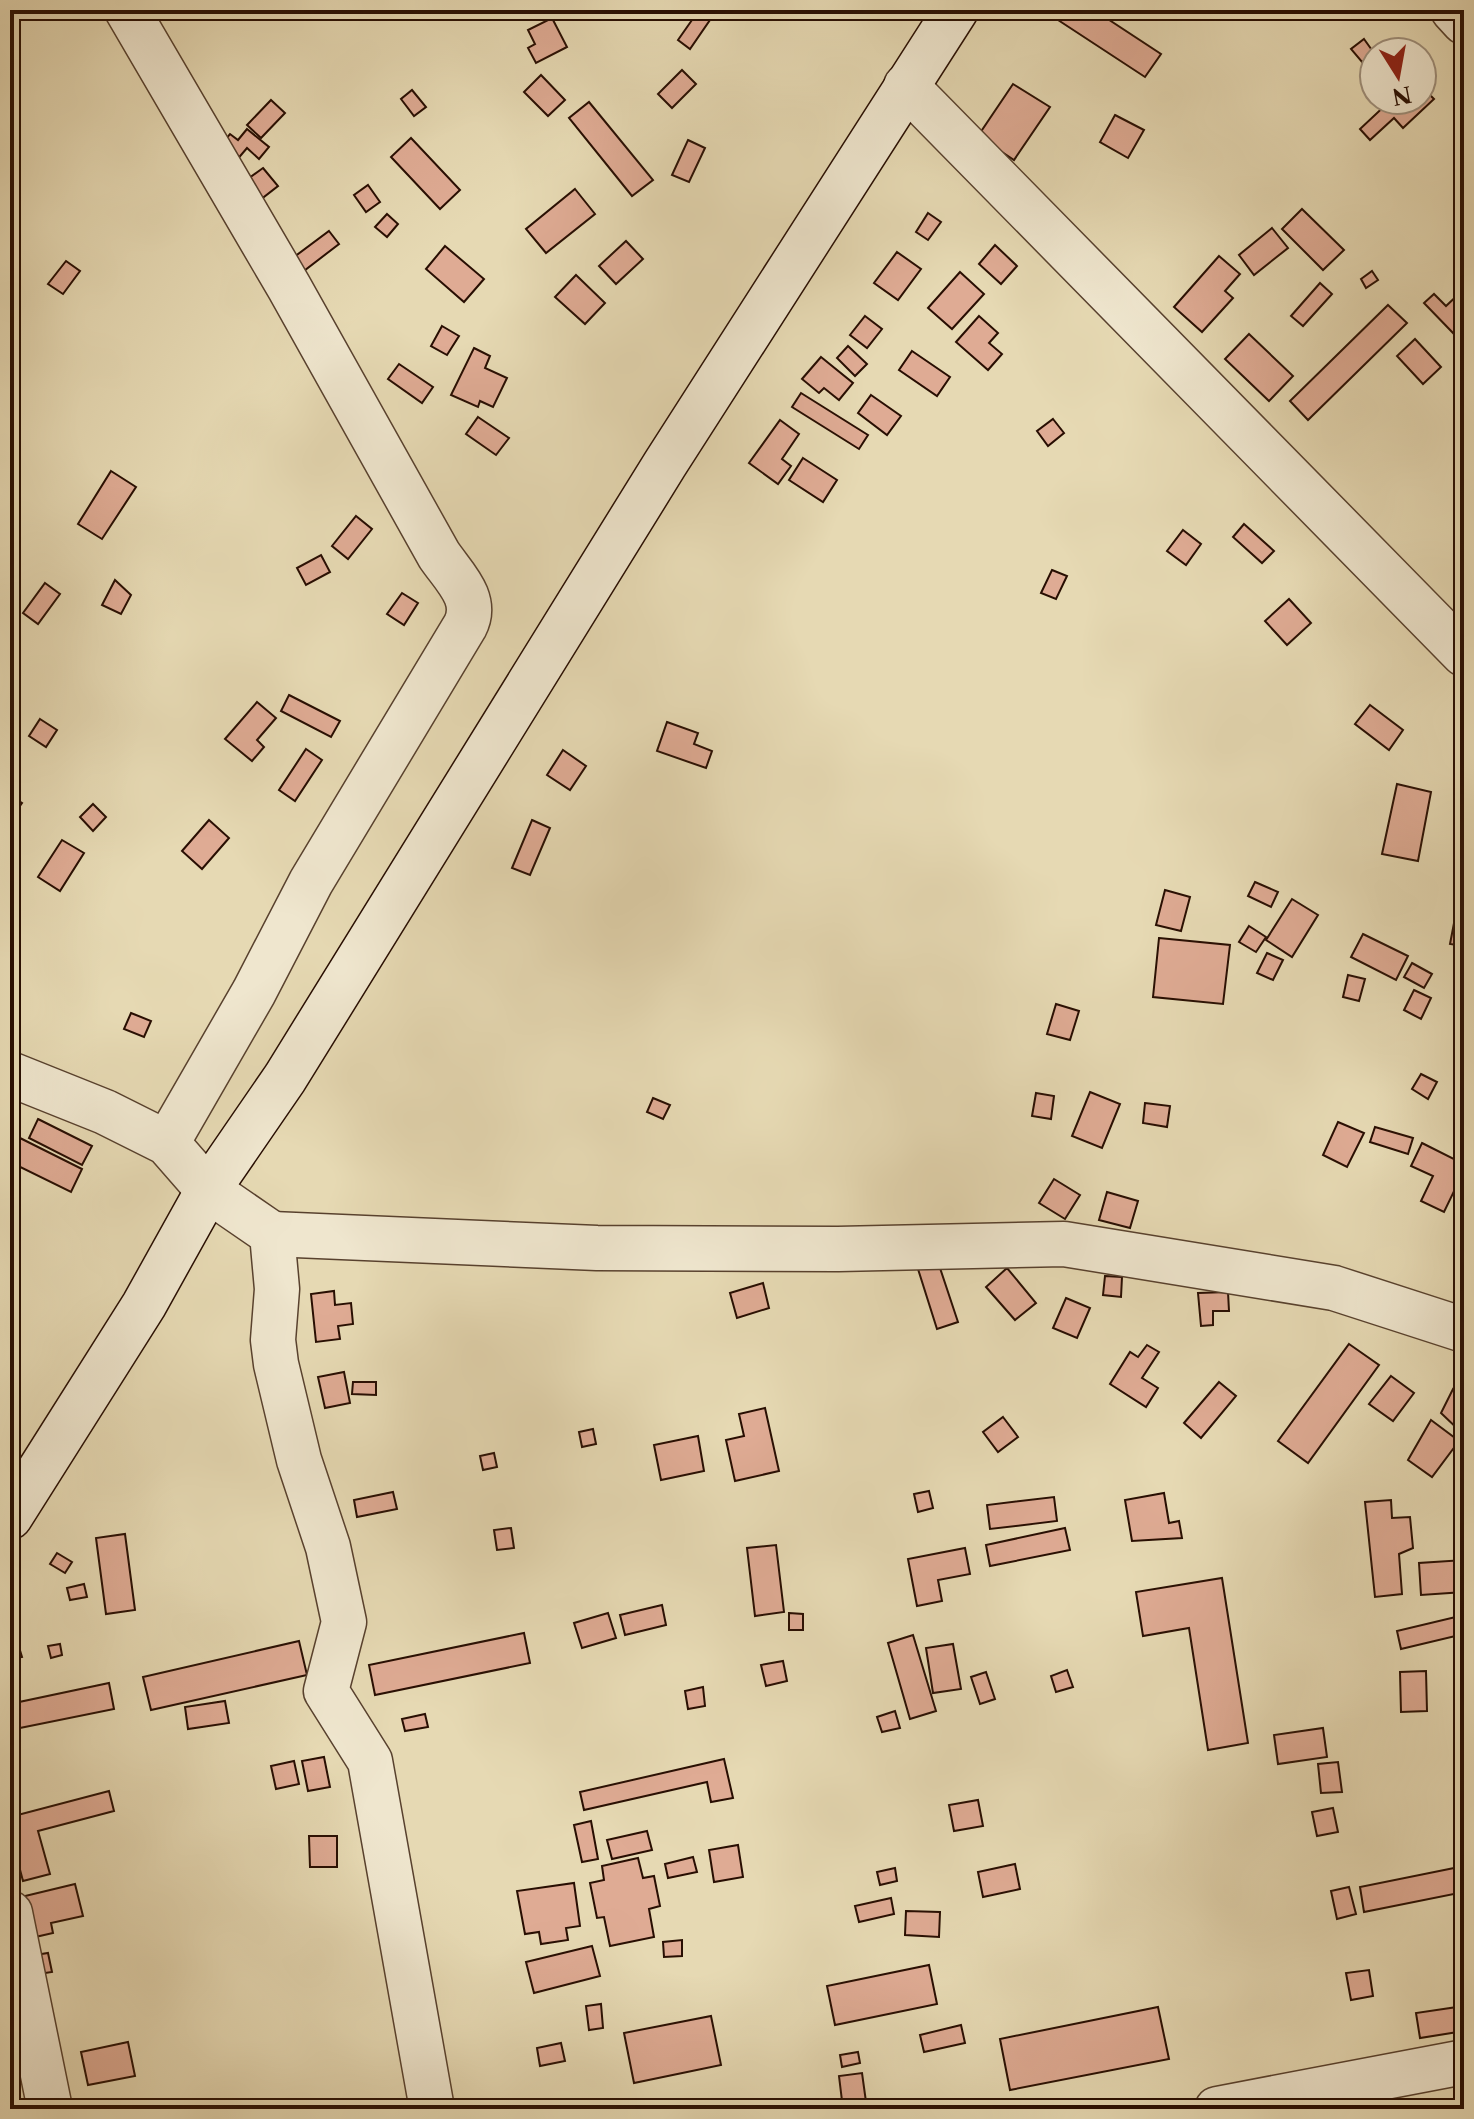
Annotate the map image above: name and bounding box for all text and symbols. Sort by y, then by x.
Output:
north arrow [1358,36,1438,116]
text: N [1390,80,1414,110]

